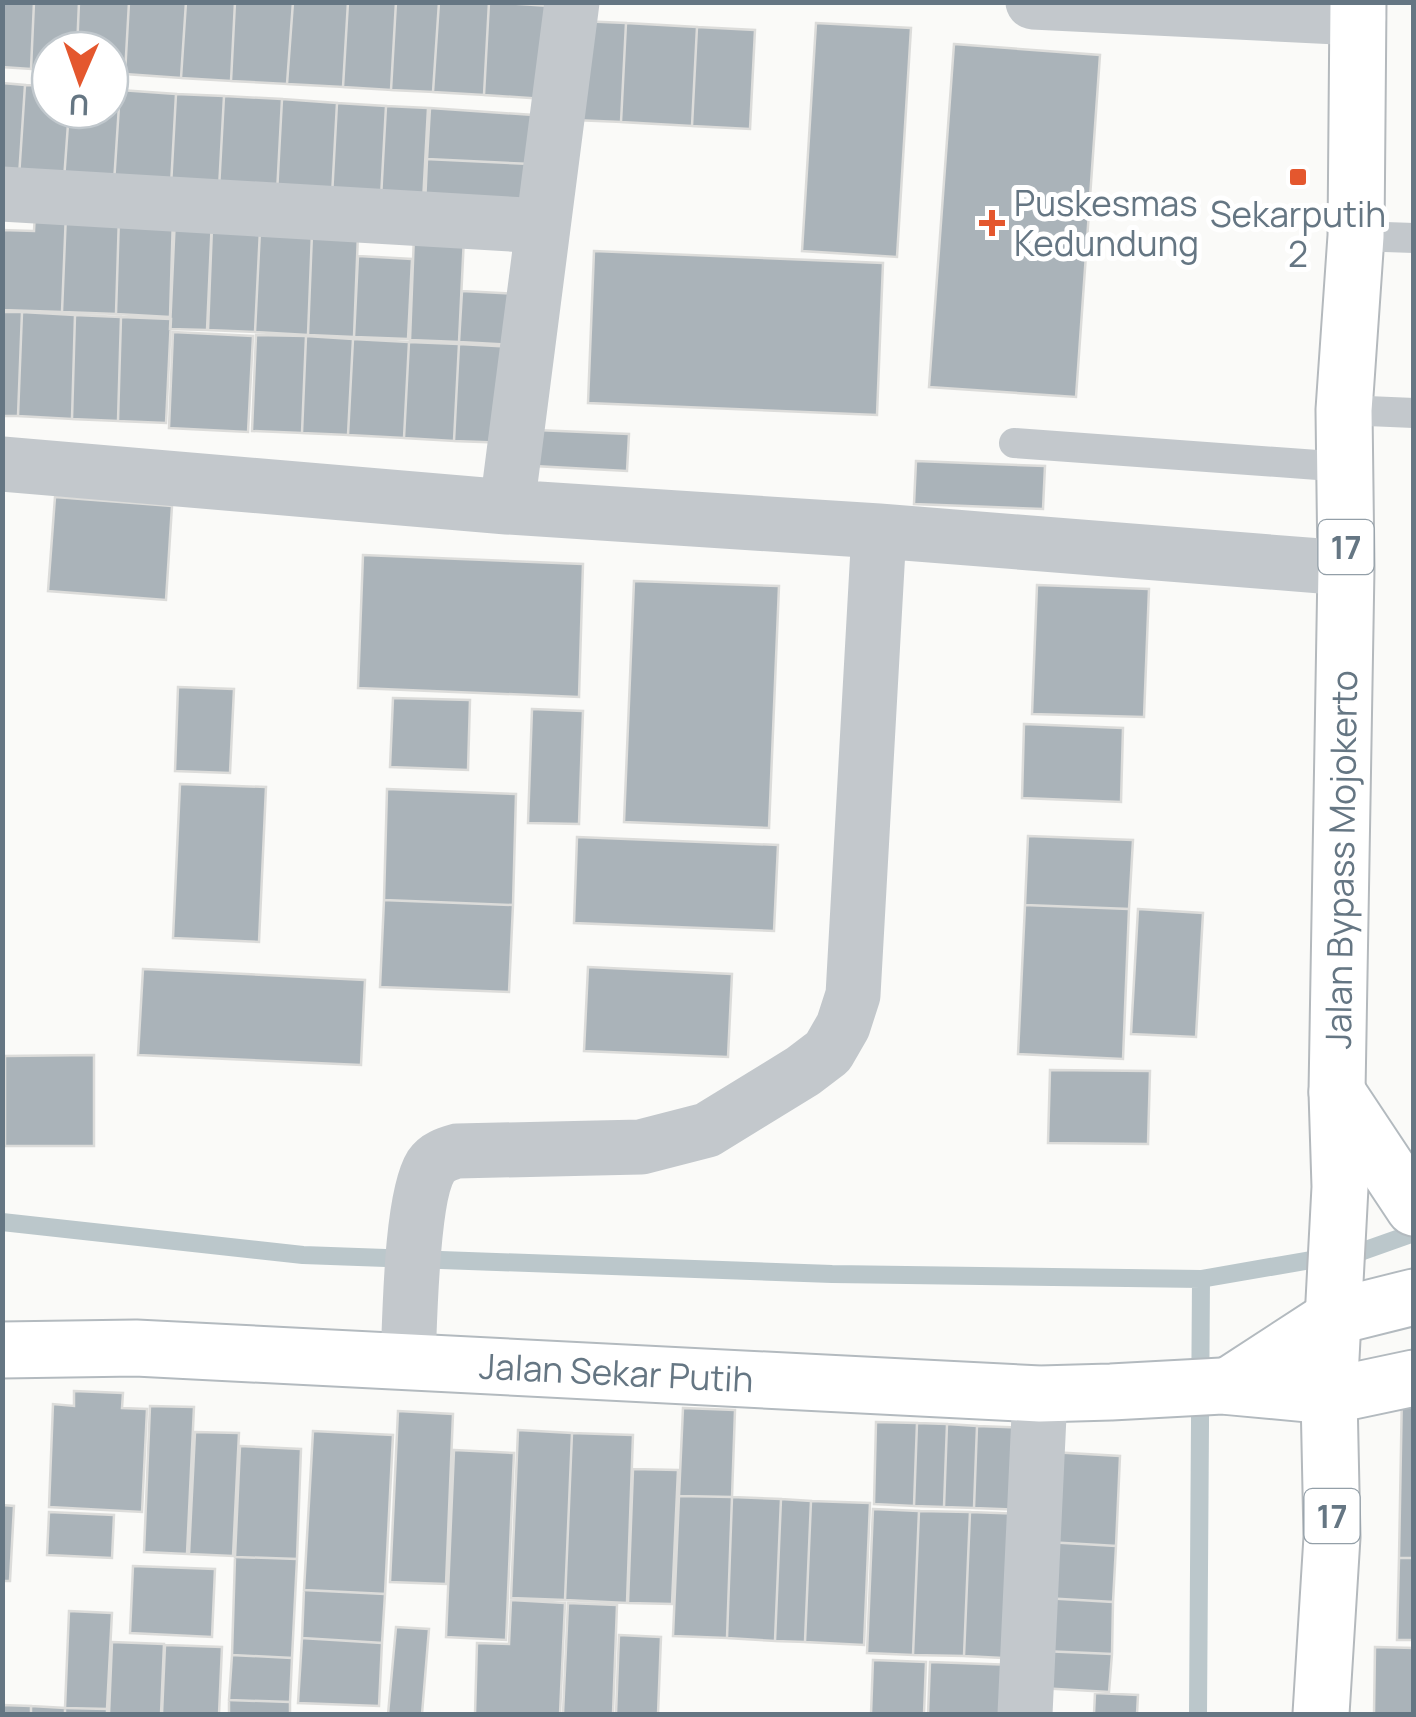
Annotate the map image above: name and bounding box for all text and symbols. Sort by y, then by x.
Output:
north arrow [30,30,130,130]
text: U [68,87,90,125]
marker: Sekarputih 2 [1287,166,1309,188]
place label: Puskesmas Kedundung [1014,179,1199,267]
place label: Sekarputih 2 [1210,190,1386,278]
marker: Puskesmas Kedundung [979,210,1005,236]
road number: 17 [1318,520,1374,574]
street label: Jalan Bypass Mojokerto [1314,670,1368,1050]
street label: Jalan Sekar Putih [478,1341,755,1403]
road number: 17 [1304,1489,1360,1543]

